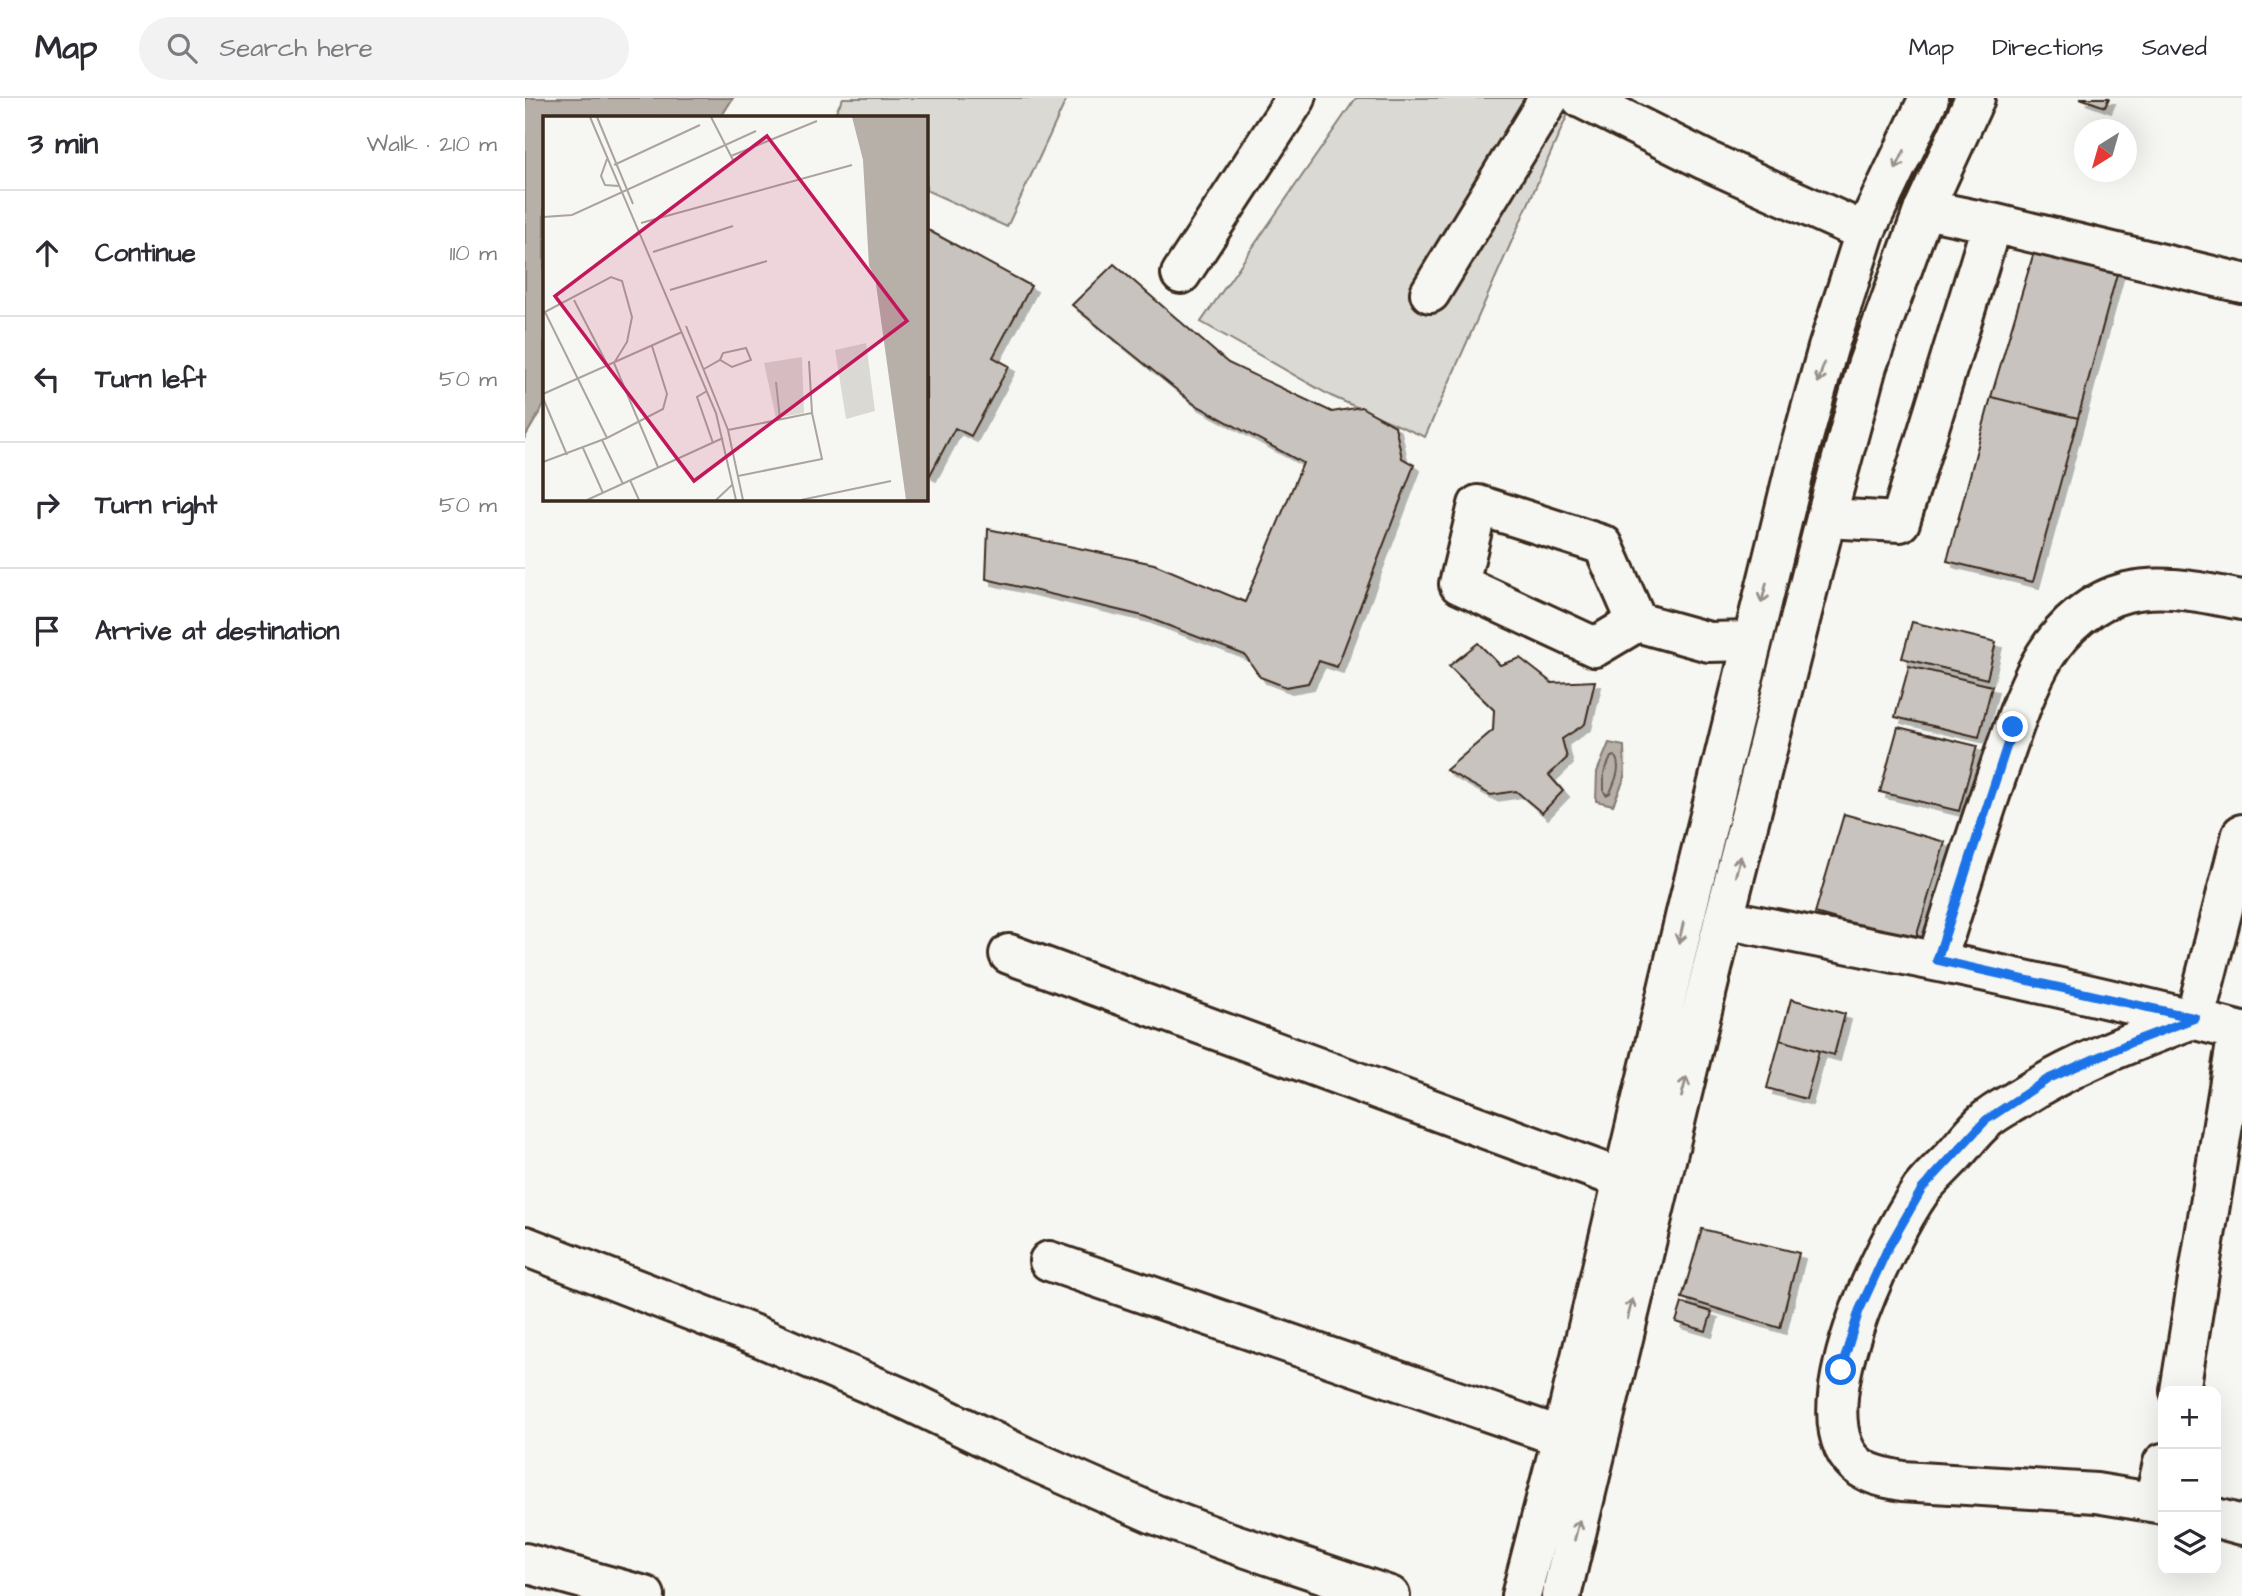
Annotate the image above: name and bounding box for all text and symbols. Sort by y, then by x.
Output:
search box [139,17,629,80]
text: Map [35,25,97,71]
icon: search [163,29,201,67]
text: Search here [219,30,373,66]
text: Map [1909,31,1954,65]
text: Directions [1992,31,2104,65]
text: Saved [2142,31,2207,65]
inset map [543,116,927,500]
north arrow [2074,119,2137,182]
text: 3 min [28,123,98,165]
text: Walk · 210 m [367,128,497,160]
one-way arrow [1892,149,1906,170]
icon: ahead [28,234,66,272]
text: Continue [95,235,196,271]
text: 110 m [449,237,497,269]
icon: left [28,360,66,398]
text: Turn left [95,361,206,397]
one-way arrow [1814,361,1827,383]
text: 50 m [439,363,497,395]
icon: right [28,486,66,524]
text: Turn right [95,487,217,523]
text: 50 m [439,489,497,521]
one-way arrow [1757,581,1770,604]
icon: arrive [28,612,66,650]
text: Arrive at destination [95,613,340,649]
route end [1997,711,2028,742]
one-way arrow [1732,856,1745,878]
one-way arrow [1674,921,1687,944]
one-way arrow [1678,1077,1691,1099]
one-way arrow [1624,1298,1637,1320]
route start [1825,1354,1856,1385]
map controls [2158,1386,2221,1575]
button: + [2158,1386,2221,1449]
button: − [2158,1449,2221,1512]
button: layers [2158,1512,2221,1575]
one-way arrow [1571,1519,1584,1542]

